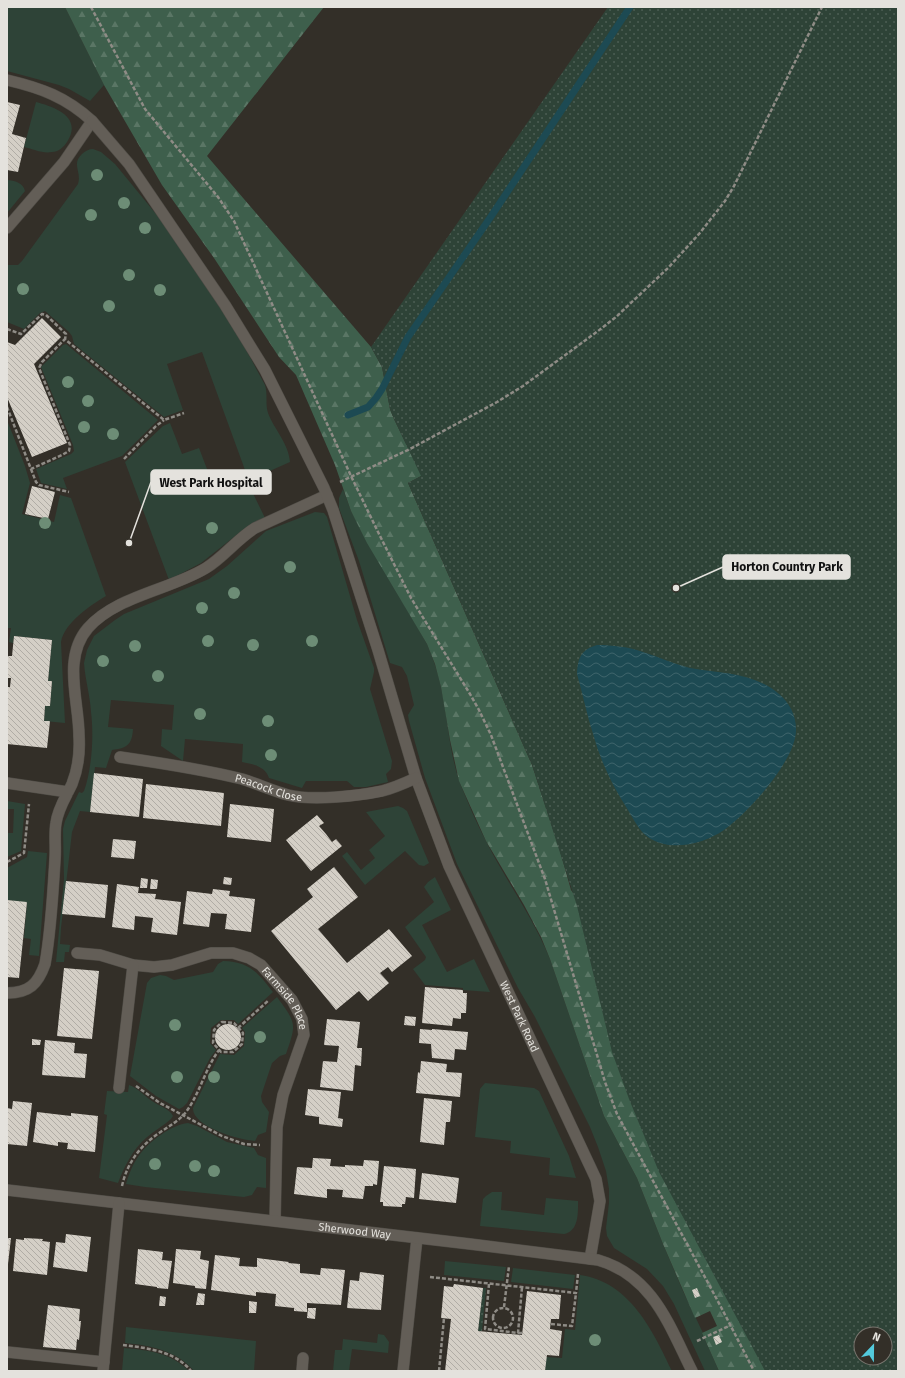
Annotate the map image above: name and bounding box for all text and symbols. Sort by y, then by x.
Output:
callout: West Park Hospital [151,470,271,494]
text: West Park Hospital [159,476,263,490]
callout: Horton Country Park [723,555,850,579]
text: Horton Country Park [731,560,843,574]
street label: Peacock Close [234,771,303,804]
street label: Farmside Place [259,964,310,1031]
street label: West Park Road [497,979,542,1054]
street label: Sherwood Way [318,1220,392,1241]
north arrow [853,1326,893,1366]
text: N [871,1330,882,1345]

